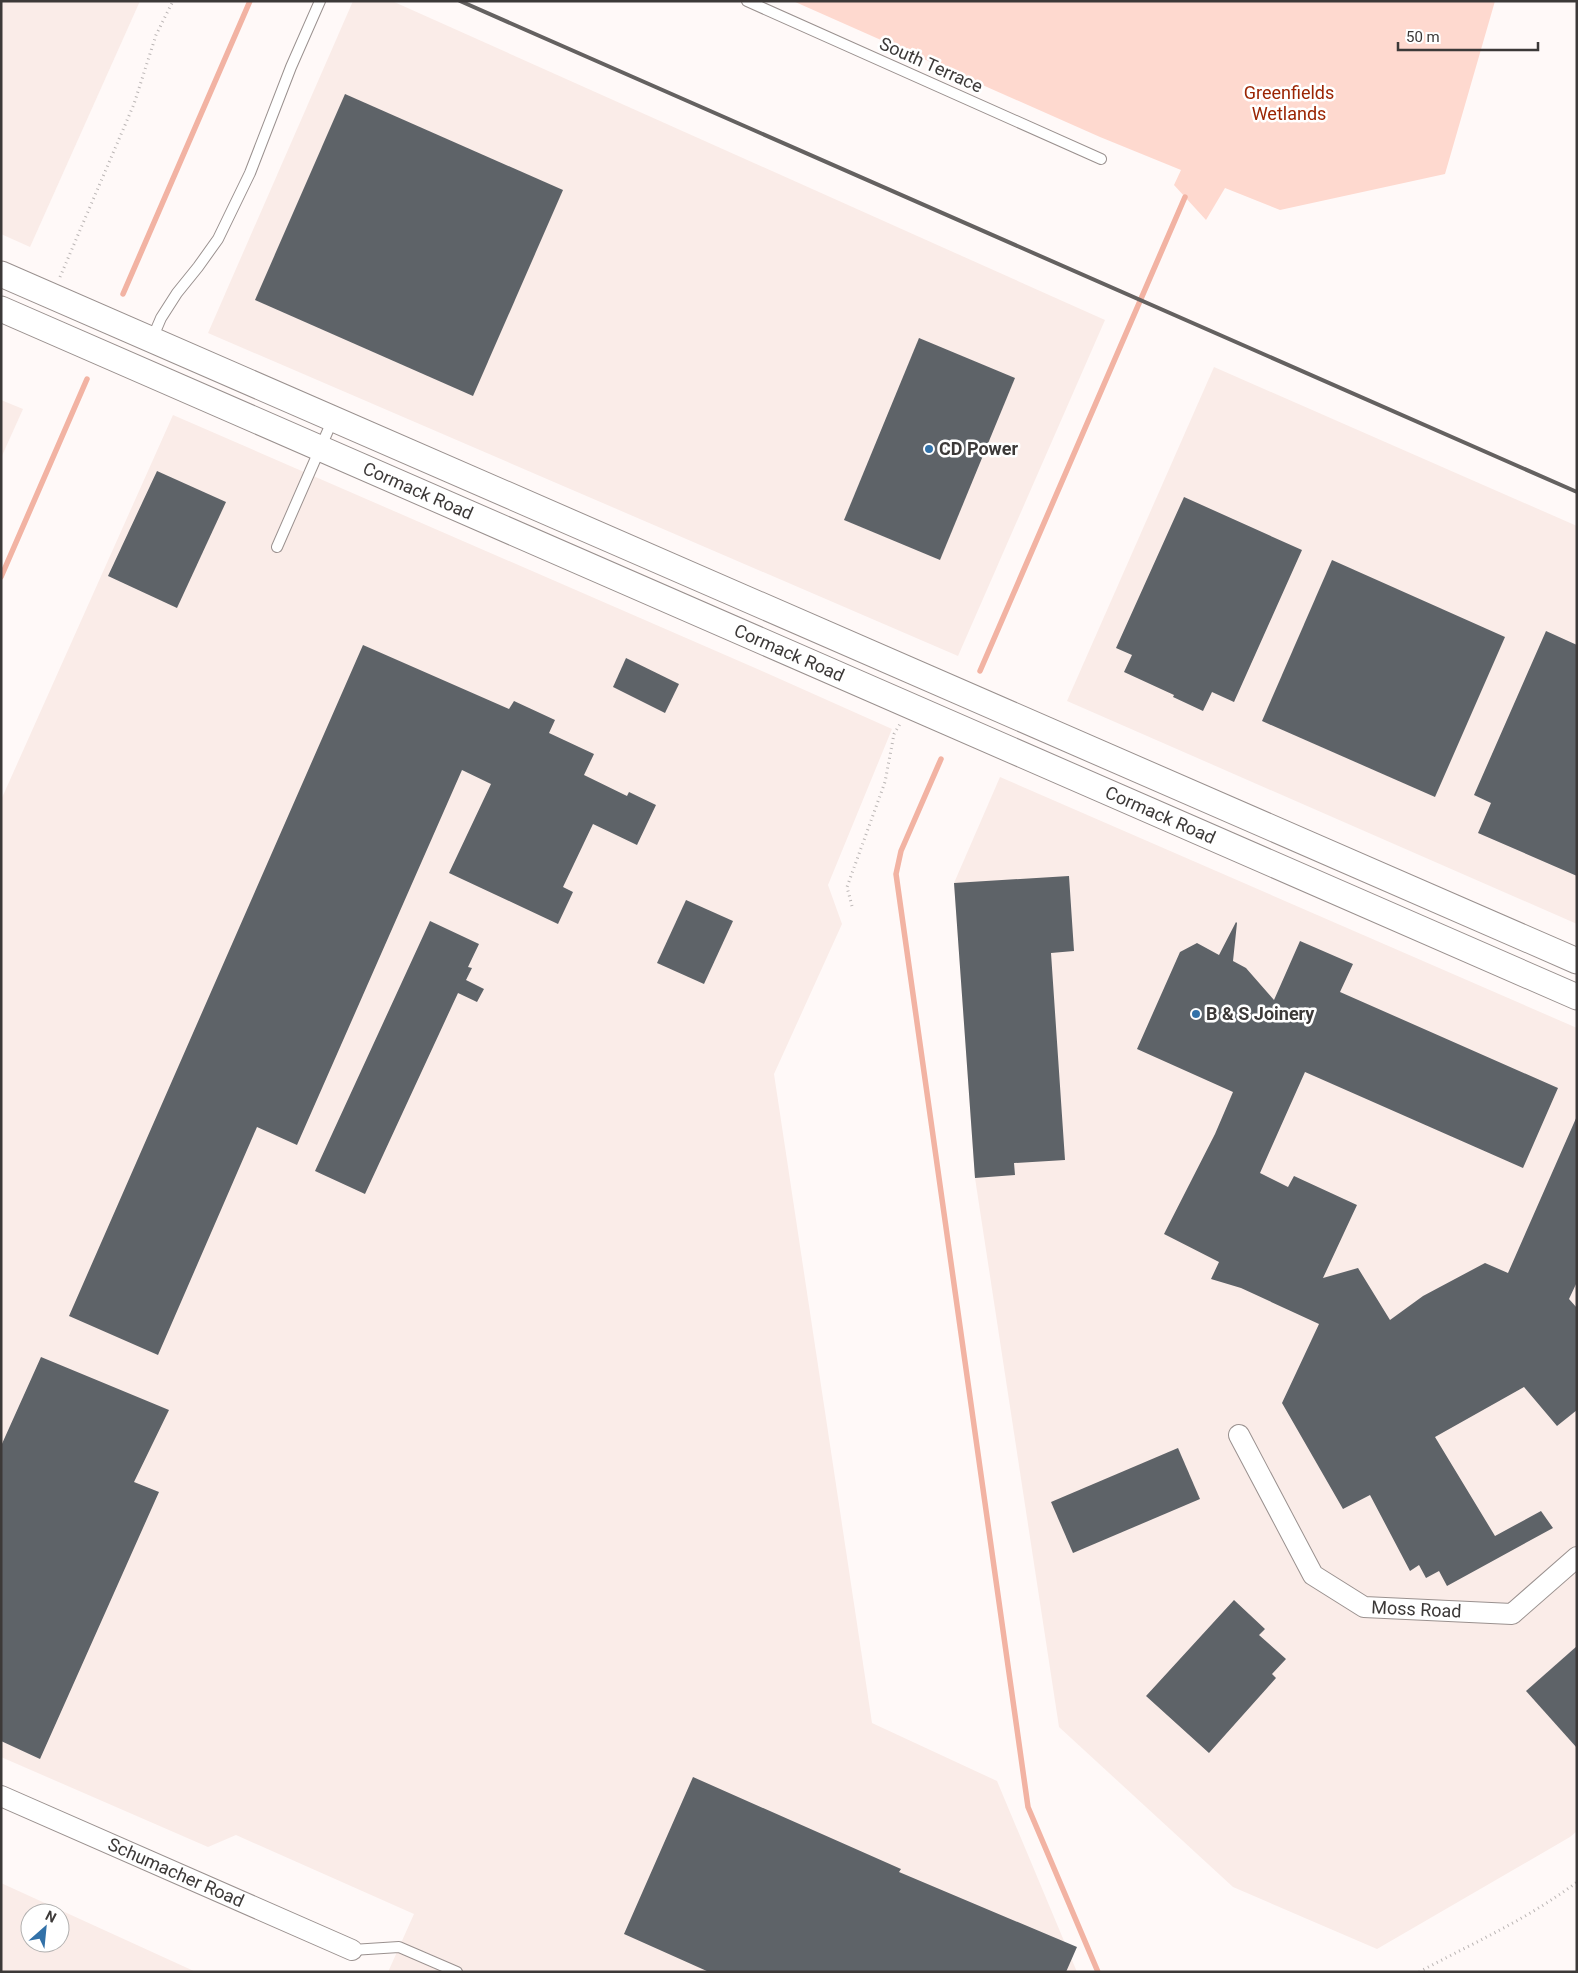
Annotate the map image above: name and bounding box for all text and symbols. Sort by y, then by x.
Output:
scale bar [1398,20,1538,52]
text: 50 m [1406,28,1440,46]
street label: South Terrace [876,32,986,97]
park label: Greenfields Wetlands [1244,82,1334,124]
place label: CD Power [939,438,1019,459]
marker: CD Power [923,443,935,455]
street label: Cormack Road [360,457,476,524]
street label: Cormack Road [731,619,848,686]
street label: Cormack Road [1102,781,1219,848]
place label: B & S Joinery [1206,1003,1315,1024]
marker: B & S Joinery [1190,1008,1202,1020]
street label: Moss Road [1371,1596,1462,1622]
street label: Schumacher Road [105,1833,247,1911]
north arrow [20,1903,70,1953]
text: N [43,1907,59,1926]

